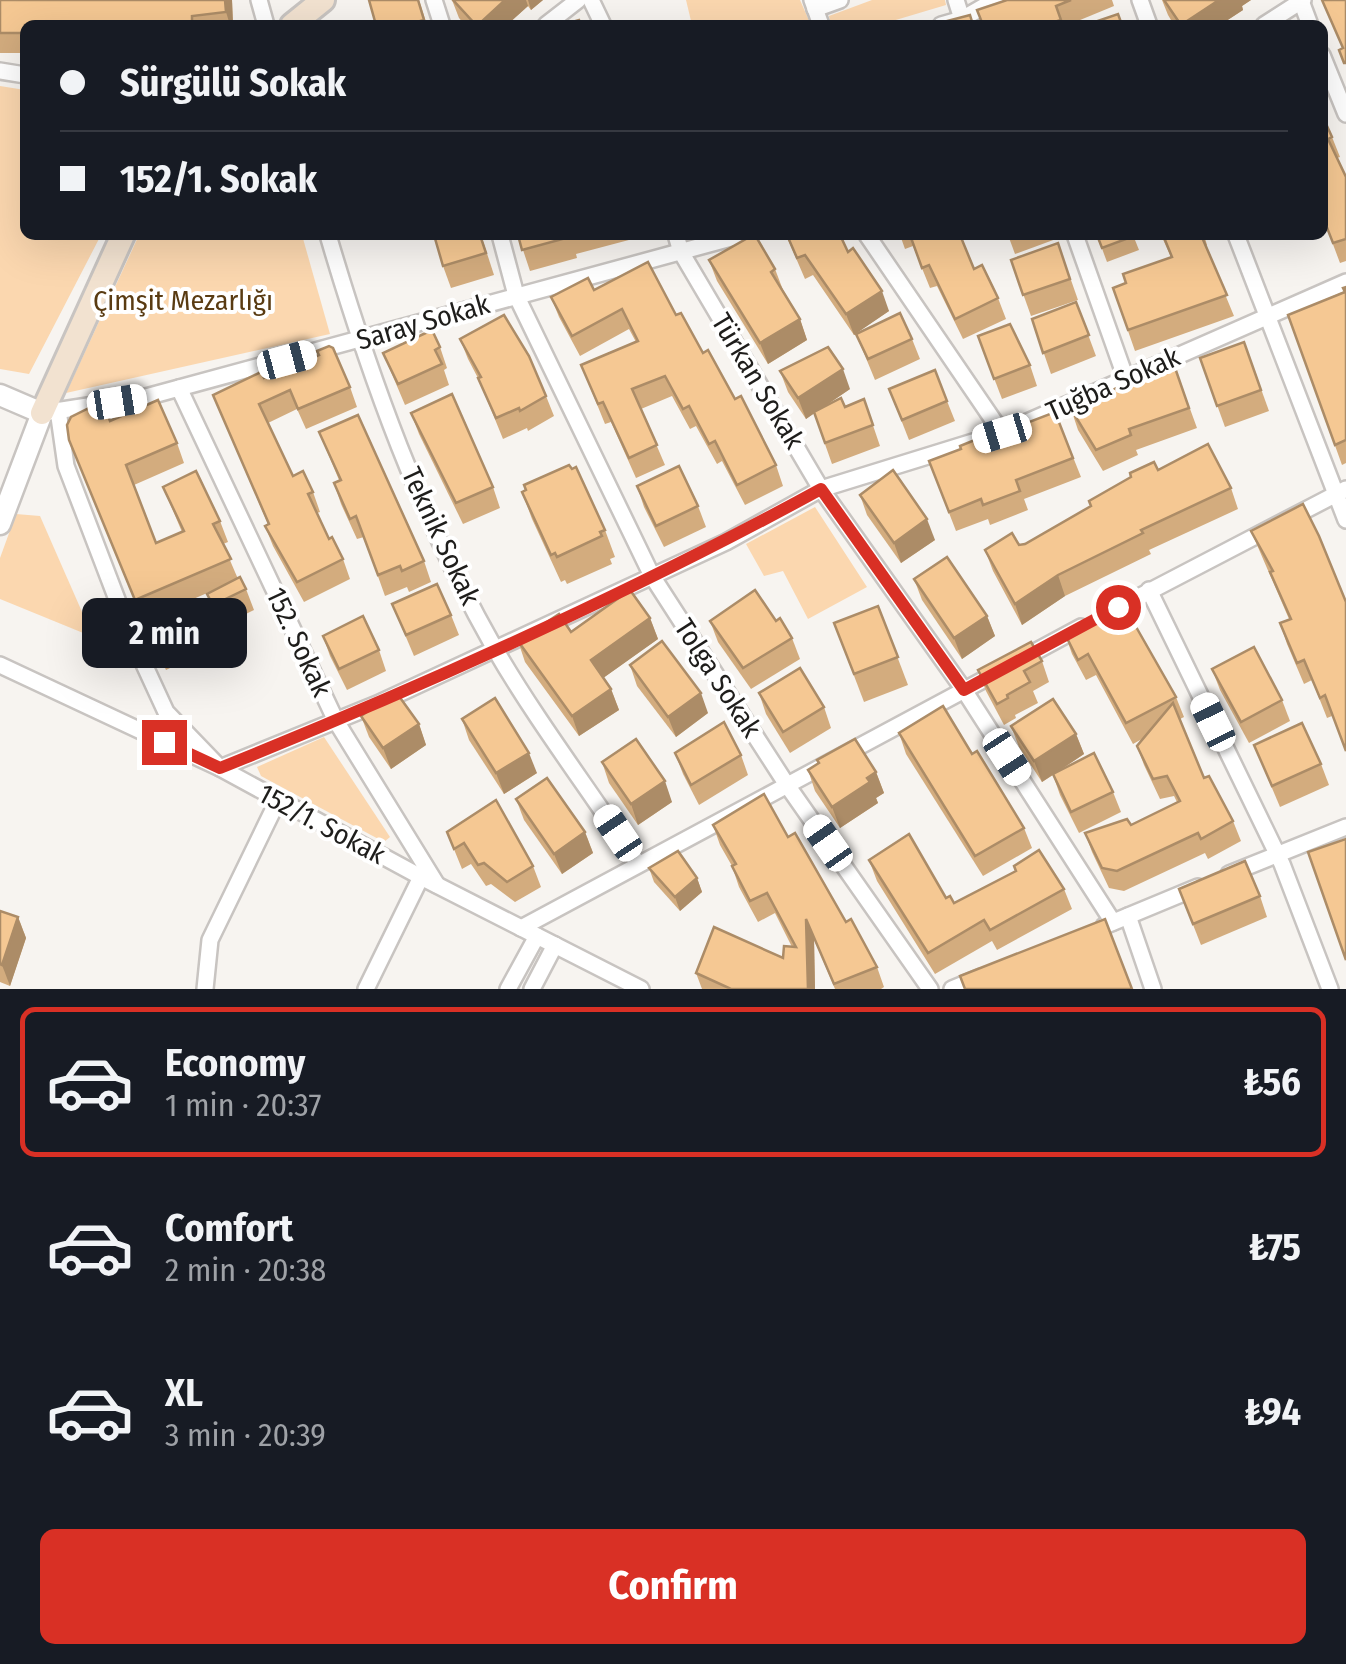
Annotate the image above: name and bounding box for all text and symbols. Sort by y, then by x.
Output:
text: Sürgülü Sokak [120,60,346,106]
text: 152/1. Sokak [120,156,317,202]
park label: Çimşit Mezarlığı [93,284,273,317]
street label: Saray Sokak [353,287,494,357]
street label: Türkan Sokak [705,307,812,455]
car [254,338,320,382]
street label: Tuğba Sokak [1041,340,1186,428]
car [85,382,149,422]
car [969,410,1035,456]
street label: Teknik Sokak [395,462,488,611]
street label: 152. Sokak [259,582,339,703]
route start [1096,585,1141,630]
callout: 2 min [81,597,246,667]
street label: Tolga Sokak [668,613,769,744]
text: 2 min [129,614,200,652]
car [1186,688,1240,756]
route end [142,720,187,765]
car [978,724,1036,790]
street label: 152/1. Sokak [253,777,392,872]
car [589,800,647,866]
car [799,810,857,876]
icon: car [45,1037,135,1127]
text: Economy [165,1040,305,1086]
text: ₺56 [1243,1059,1301,1105]
text: 1 min · 20:37 [165,1086,321,1124]
icon: car [45,1202,135,1292]
text: Comfort [165,1205,293,1251]
text: ₺75 [1248,1224,1301,1270]
text: 2 min · 20:38 [165,1251,326,1289]
icon: car [45,1367,135,1457]
text: XL [165,1370,203,1416]
text: ₺94 [1244,1389,1301,1435]
text: 3 min · 20:39 [165,1416,326,1454]
button: Confirm [40,1529,1306,1644]

